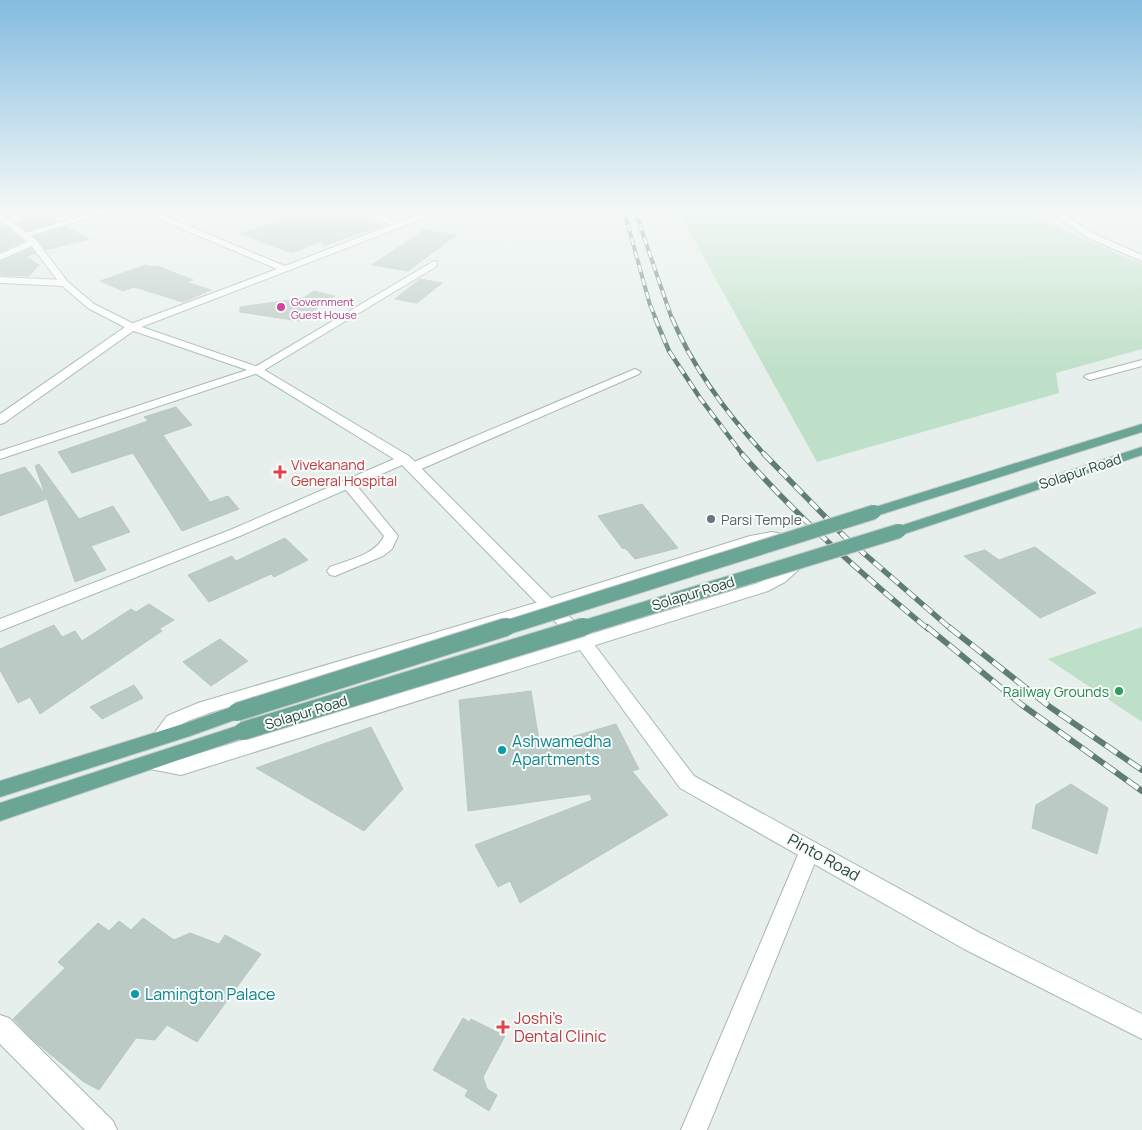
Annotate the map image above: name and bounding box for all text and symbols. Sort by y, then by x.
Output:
place label: Government Guest House [291,294,357,322]
marker: Government Guest House [275,301,287,313]
street label: Solapur Road [1036,449,1124,493]
place label: Vivekanand General Hospital [291,455,397,490]
marker: Vivekanand General Hospital [273,465,287,479]
place label: Parsi Temple [721,510,802,529]
marker: Parsi Temple [705,513,717,525]
street label: Solapur Road [649,571,737,615]
place label: Railway Grounds [1003,682,1109,701]
marker: Railway Grounds [1113,685,1125,697]
street label: Solapur Road [262,690,350,734]
place label: Ashwamedha Apartments [512,730,611,770]
marker: Ashwamedha Apartments [496,744,508,756]
street label: Pinto Road [784,828,864,886]
place label: Lamington Palace [145,983,275,1005]
marker: Lamington Palace [129,988,141,1000]
place label: Joshi’s Dental Clinic [514,1007,607,1047]
marker: Joshi’s Dental Clinic [496,1020,510,1034]

